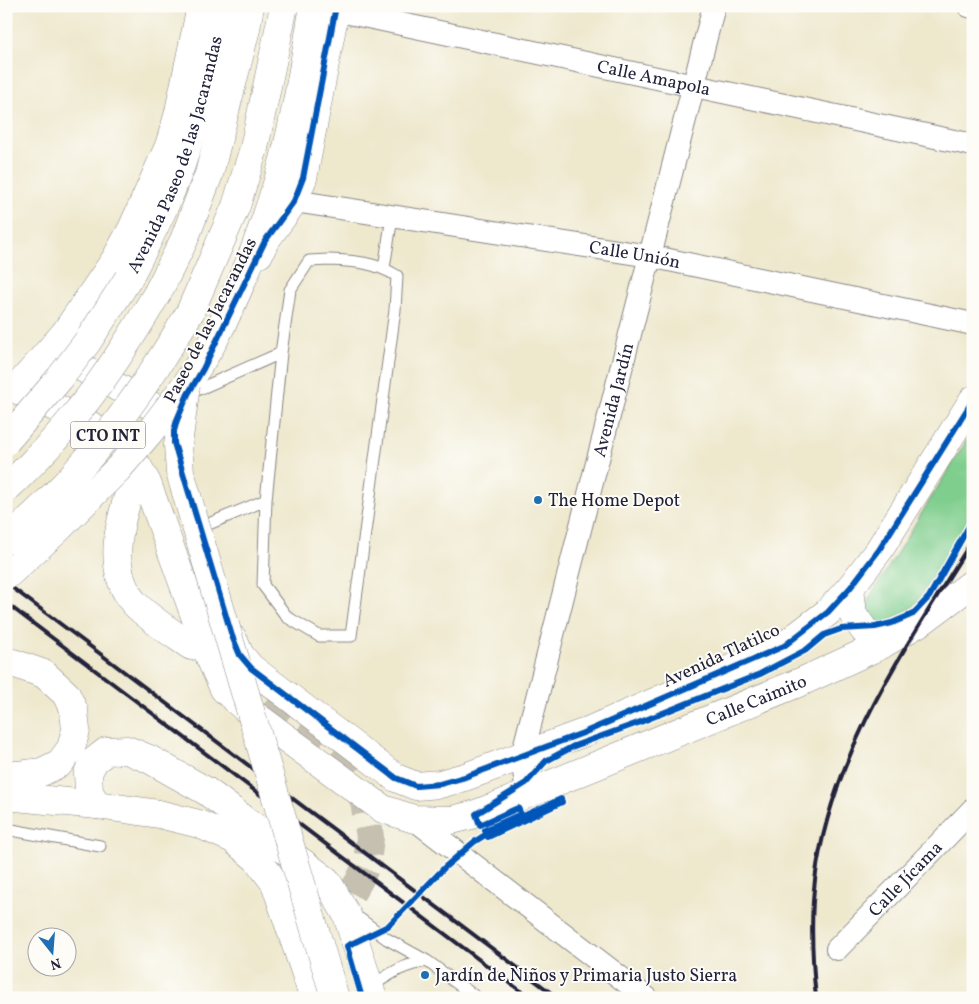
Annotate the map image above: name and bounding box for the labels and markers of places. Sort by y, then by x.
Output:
place label: The Home Depot [548,489,680,514]
marker: The Home Depot [532,494,544,506]
place label: Jardín de Niños y Primaria Justo Sierra [435,964,737,989]
marker: Jardín de Niños y Primaria Justo Sierra [419,969,431,981]

